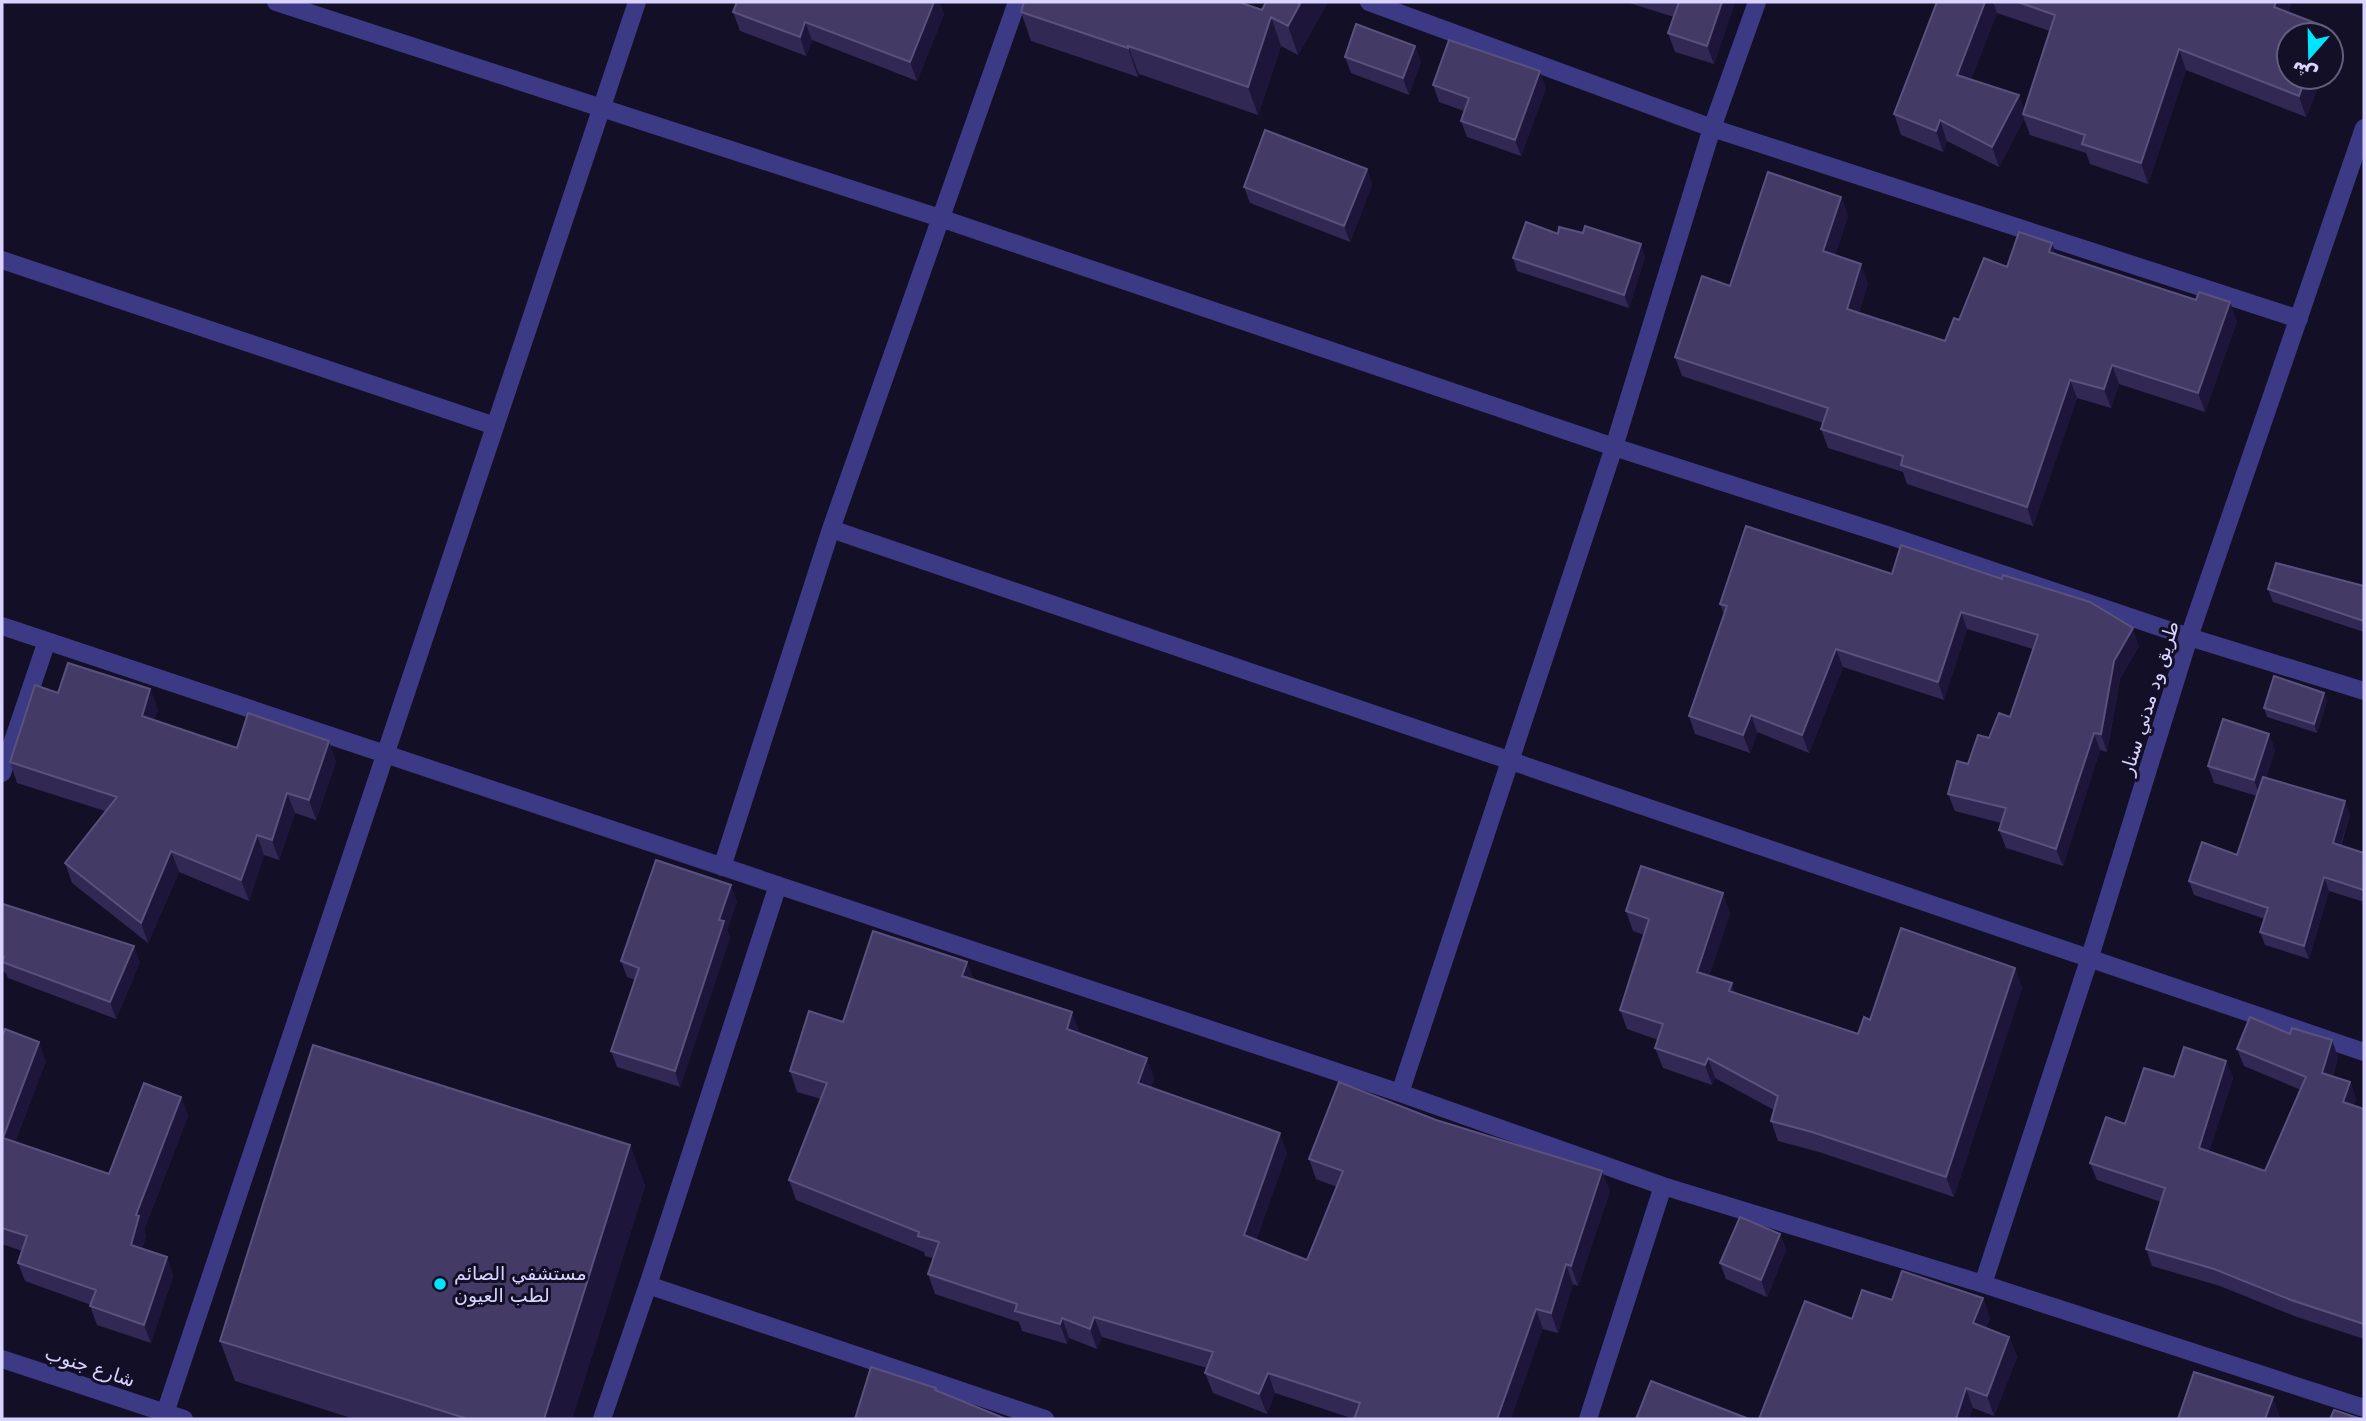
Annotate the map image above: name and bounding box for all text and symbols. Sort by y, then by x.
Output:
north arrow [2275,21,2345,91]
text: ش [2288,56,2321,87]
street label: طريق ود مدني سنار [2115,618,2184,779]
place label: مستشفي الصائم لطب العيون [454,1262,587,1307]
marker: مستشفي الصائم لطب العيون [432,1276,448,1292]
street label: شارع جنوب [42,1341,138,1392]

